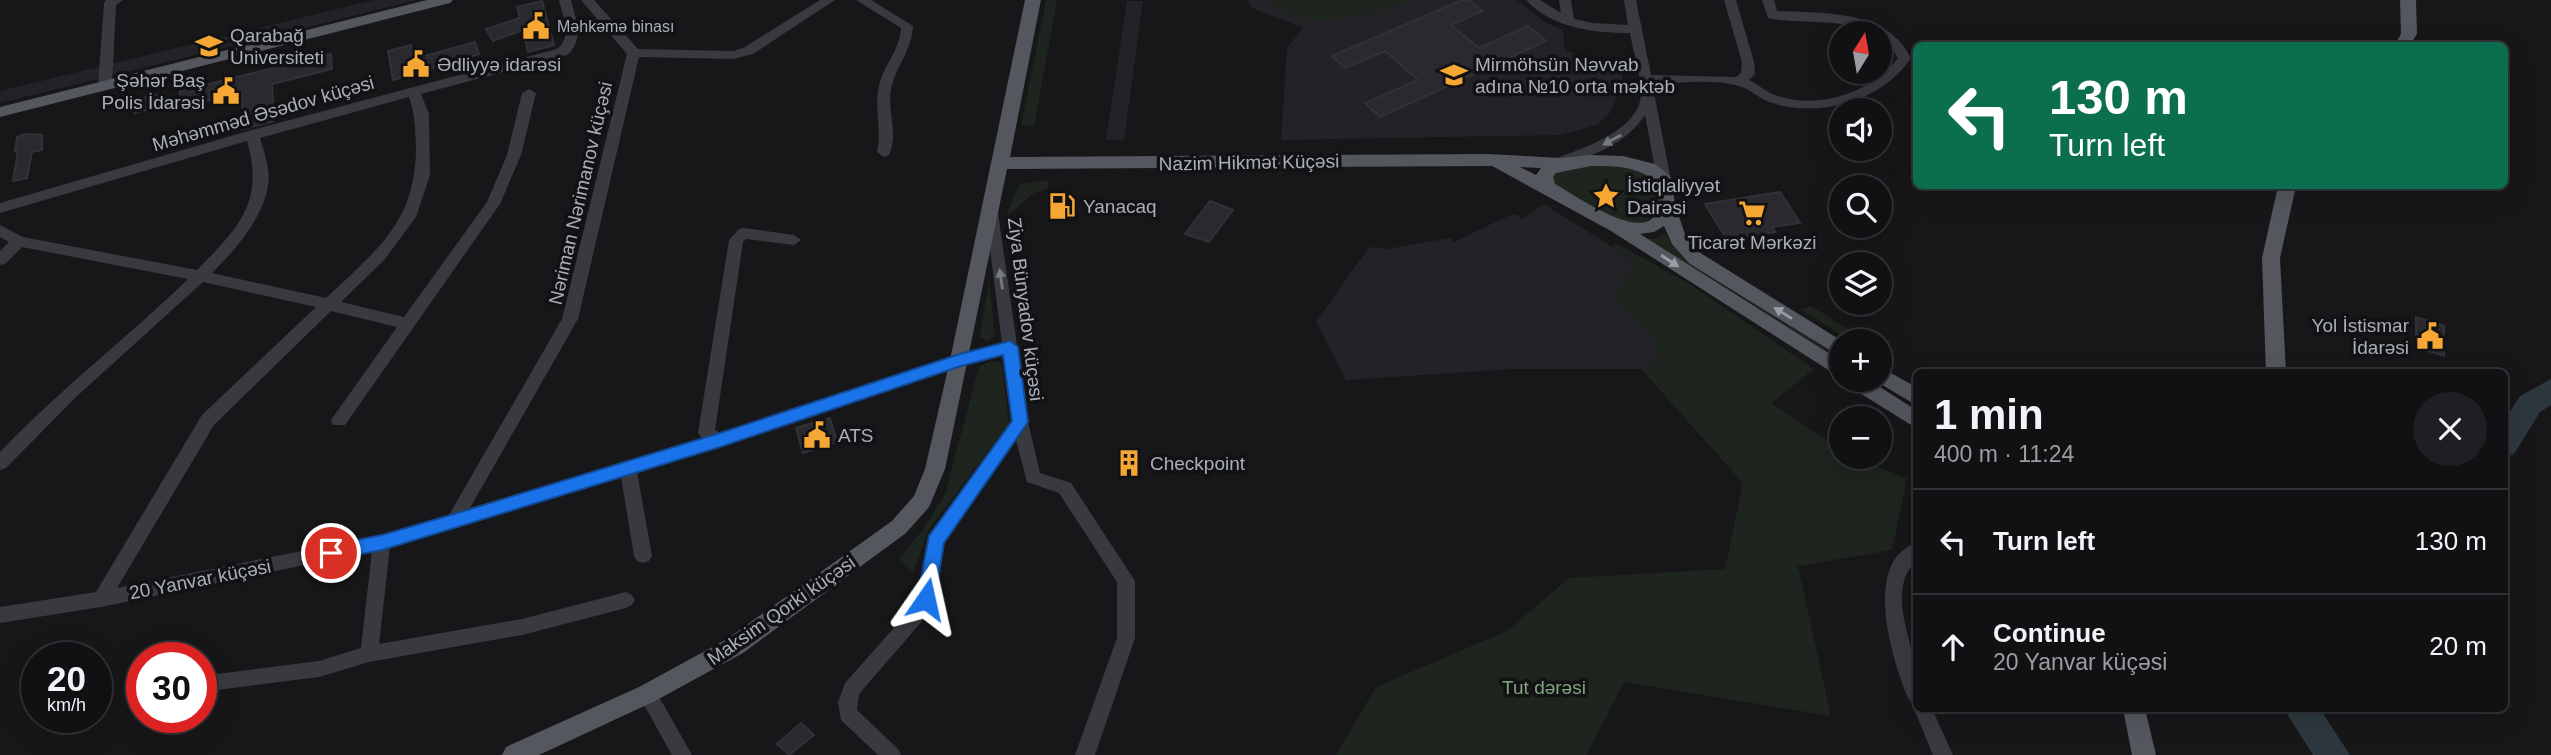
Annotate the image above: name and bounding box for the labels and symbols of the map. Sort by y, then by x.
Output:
public building icon: Məhkəmə binası [521,11,551,41]
place label: Məhkəmə binası [557,18,674,35]
north arrow [1829,21,1892,84]
place label: Qarabağ Universiteti [230,25,324,68]
school or university icon: Qarabağ Universiteti [194,31,224,61]
public building icon: Ədliyyə idarəsi [401,49,431,79]
place label: Ədliyyə idarəsi [437,54,561,75]
place label: Mirmöhsün Nəvvab adına №10 orta məktəb [1475,54,1675,97]
school or university icon: Mirmöhsün Nəvvab adına №10 orta məktəb [1439,60,1469,90]
place label: Şəhər Baş Polis İdarəsi [102,70,205,113]
street label: Məhəmməd Əsədov küçəsi [150,72,376,155]
public building icon: Şəhər Baş Polis İdarəsi [211,76,241,106]
street label: Nəriman Nərimanov küçəsi [545,80,616,307]
one-way arrow [1602,134,1622,146]
street label: Nazim Hikmət Küçəsi [1159,150,1339,175]
place label: İstiqlaliyyət Dairəsi [1627,175,1721,218]
place icon: İstiqlaliyyət Dairəsi [1591,181,1621,211]
fuel station icon: Yanacaq [1047,191,1077,221]
place label: Yanacaq [1083,196,1157,217]
supermarket icon: Ticarət Mərkəzi [1737,198,1767,228]
street label: Ziya Bünyadov küçəsi [1004,216,1047,402]
place label: Ticarət Mərkəzi [1687,232,1817,253]
one-way arrow [1661,254,1680,267]
one-way arrow [996,268,1007,290]
one-way arrow [1774,307,1793,320]
place label: Yol İstismar İdarəsi [2312,315,2410,358]
public building icon: Yol İstismar İdarəsi [2415,321,2445,351]
public building icon: ATS [802,420,832,450]
place label: ATS [838,425,874,446]
building icon: Checkpoint [1114,448,1144,478]
place label: Checkpoint [1150,453,1246,474]
pin [301,523,361,583]
street label: Maksim Qorki küçəsi [703,552,859,669]
street label: 20 Yanvar küçəsi [127,555,273,604]
position arrow [889,562,963,636]
speed limit sign: 30 [126,642,217,733]
park label: Tut dərəsi [1502,677,1586,698]

